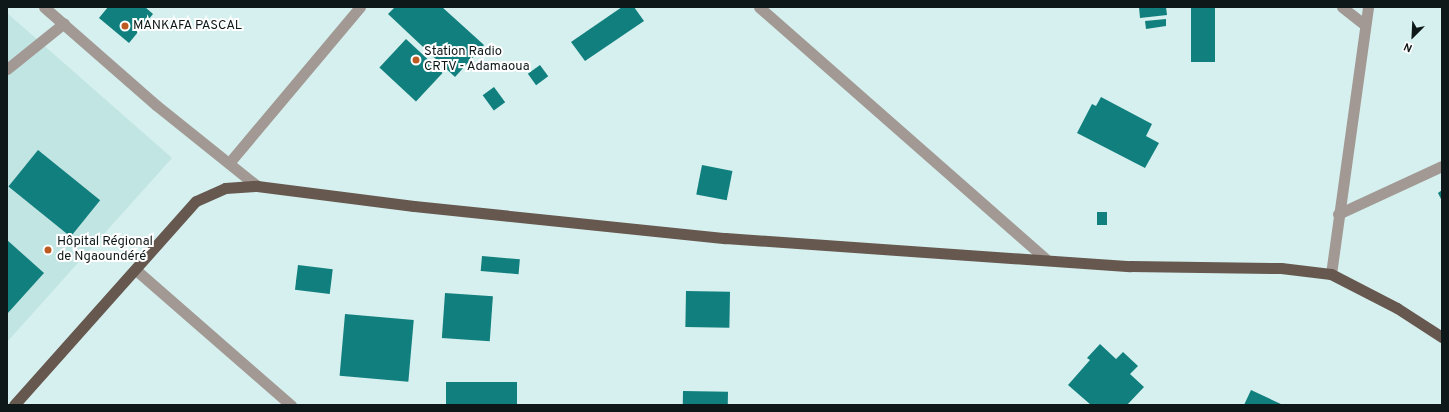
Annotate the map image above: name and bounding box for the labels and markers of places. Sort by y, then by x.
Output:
place label: MANKAFA PASCAL [133,18,243,34]
marker: MANKAFA PASCAL [120,21,130,31]
place label: Station Radio CRTV - Adamaoua [424,45,531,76]
marker: Station Radio CRTV - Adamaoua [411,55,421,65]
place label: Hôpital Régional de Ngaoundéré [57,235,153,266]
marker: Hôpital Régional de Ngaoundéré [42,244,54,256]

